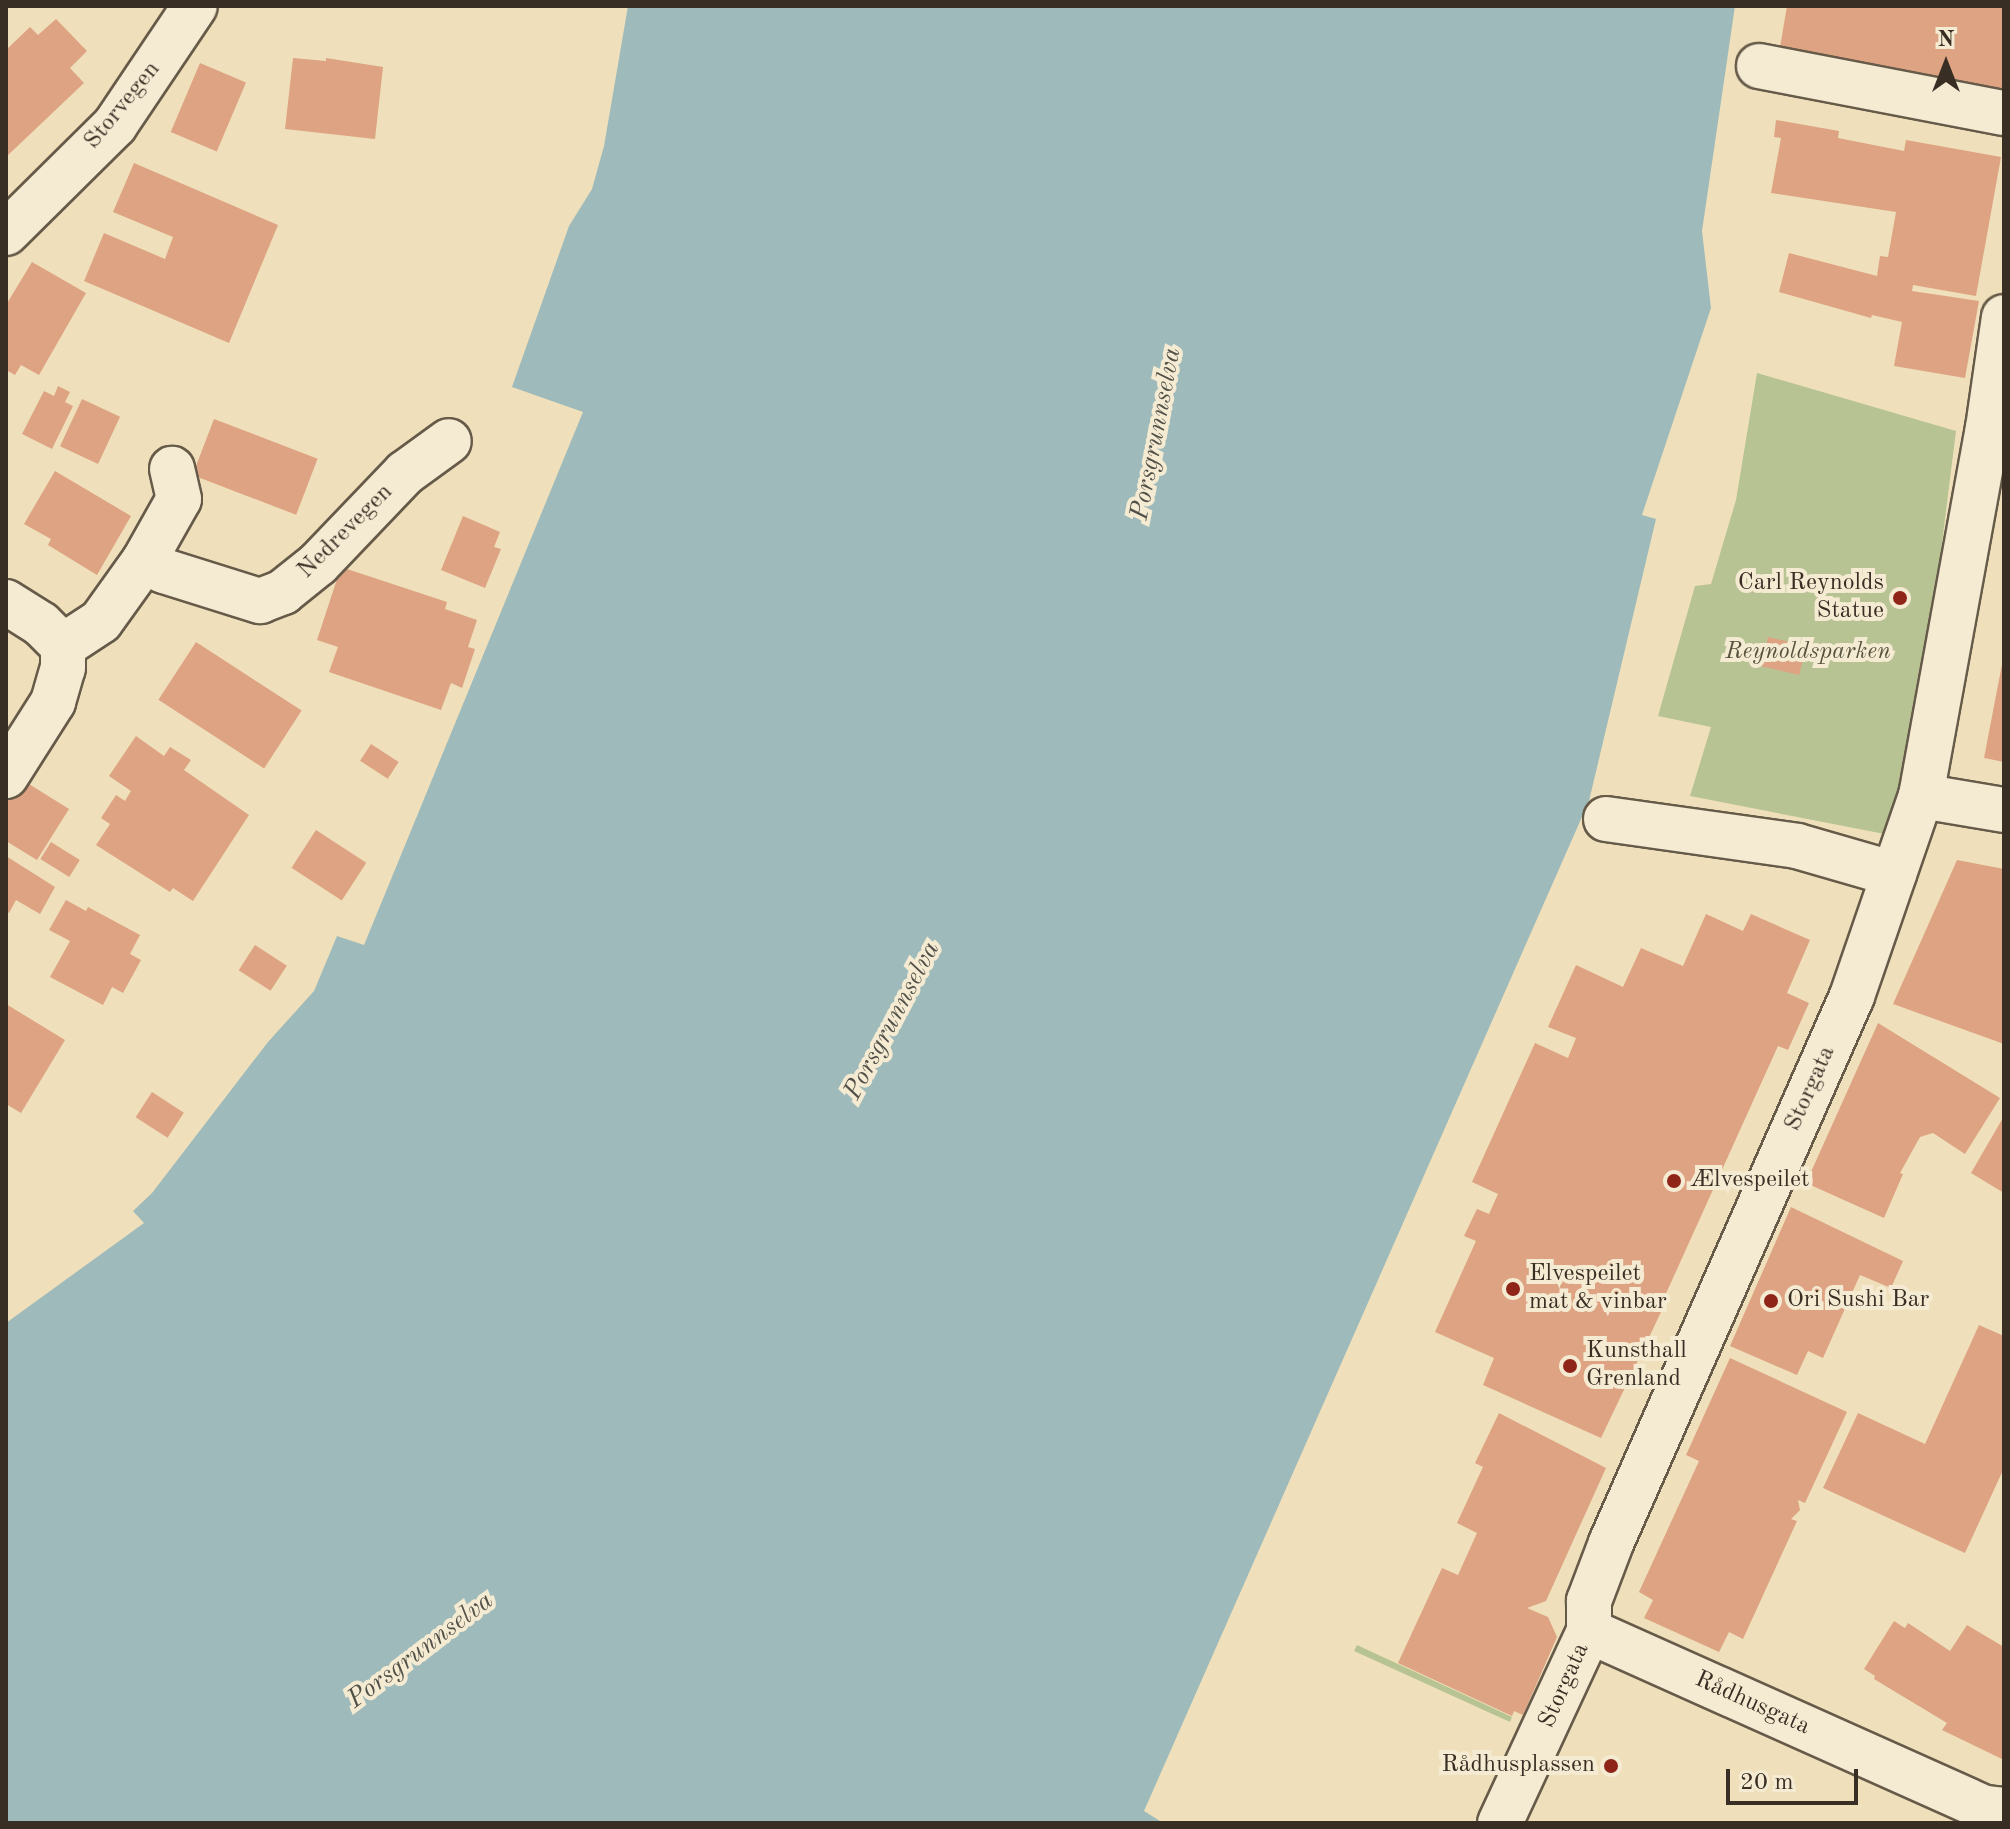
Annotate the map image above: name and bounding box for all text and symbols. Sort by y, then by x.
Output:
north arrow [1906,24,1986,104]
text: N [1938,29,1954,51]
street label: Storvegen [79,56,167,156]
water label: Porsgrunnselva [1125,345,1189,523]
street label: Nedrevegen [293,479,399,585]
place label: Carl Reynolds Statue [1738,570,1884,626]
marker: Carl Reynolds Statue [1891,589,1909,607]
park label: Reynoldsparken [1725,639,1891,667]
water label: Porsgrunnselva [838,937,948,1105]
street label: Storgata [1780,1042,1842,1136]
place label: Ælvespeilet [1690,1167,1809,1195]
marker: Ælvespeilet [1665,1172,1683,1190]
place label: Elvespeilet mat & vinbar [1529,1261,1667,1317]
marker: Elvespeilet mat & vinbar [1504,1280,1522,1298]
place label: Ori Sushi Bar [1787,1287,1929,1315]
marker: Ori Sushi Bar [1762,1292,1780,1310]
place label: Kunsthall Grenland [1586,1338,1687,1394]
marker: Kunsthall Grenland [1561,1357,1579,1375]
water label: Porsgrunnselva [342,1586,500,1716]
street label: Storgata [1534,1639,1596,1733]
street label: Rådhusgata [1690,1666,1814,1742]
place label: Rådhusplassen [1442,1752,1595,1780]
scale bar [1730,1753,1862,1803]
marker: Rådhusplassen [1602,1757,1620,1775]
text: 20 m [1740,1771,1794,1795]

